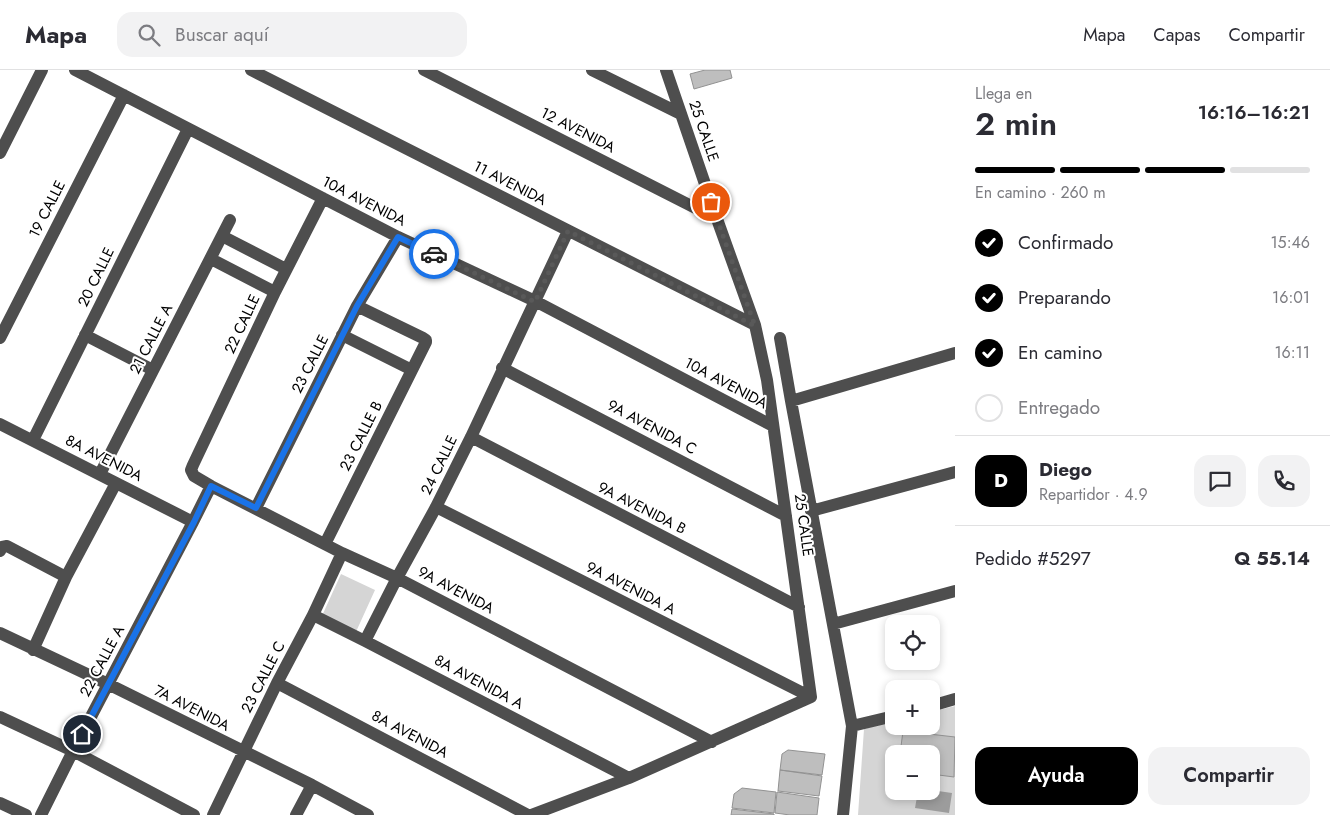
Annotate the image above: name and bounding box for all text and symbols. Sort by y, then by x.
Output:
search box [117,12,467,57]
text: Mapa [25,17,87,52]
icon: search [135,21,163,49]
text: Buscar aquí [175,21,269,48]
text: Mapa [1083,22,1125,48]
text: Capas [1153,22,1201,48]
text: Compartir [1229,22,1305,48]
text: Llega en [975,82,1032,105]
street label: 25 CALLE [683,98,725,164]
text: 16:16–16:21 [1198,99,1310,126]
text: 2 min [975,101,1057,147]
street label: 12 AVENIDA [537,102,619,158]
street label: 11 AVENIDA [470,155,550,211]
street label: 10A AVENIDA [318,170,410,232]
street label: 19 CALLE [23,177,71,241]
pin [690,181,732,223]
text: En camino · 260 m [975,181,1106,204]
icon: bag [697,188,725,216]
courier [409,229,459,279]
icon: check [975,229,1003,257]
text: Confirmado [1018,229,1113,256]
text: 15:46 [1270,231,1310,254]
icon: car [420,240,448,268]
street label: 20 CALLE [72,244,120,310]
icon: check [975,284,1003,312]
text: Preparando [1018,284,1111,311]
text: 16:01 [1272,286,1310,309]
street label: 22 CALLE [219,291,265,357]
street label: 21 CALLE A [124,300,178,378]
street label: 23 CALLE [286,331,334,397]
icon: check [975,339,1003,367]
text: En camino [1018,339,1102,366]
text: 16:11 [1274,341,1310,364]
street label: 10A AVENIDA [680,352,772,414]
street label: 9A AVENIDA C [603,394,701,460]
text: Entregado [1018,394,1100,421]
street label: 23 CALLE B [334,397,388,475]
street label: 8A AVENIDA [62,429,146,487]
street label: 24 CALLE [415,432,463,498]
button: chat [1194,455,1246,507]
button: phone [1258,455,1310,507]
text: Diego [1039,456,1092,483]
text: D [994,467,1008,494]
street label: 9A AVENIDA B [594,476,690,540]
text: Repartidor · 4.9 [1039,483,1148,506]
street label: 25 CALLE [789,492,819,558]
text: Pedido #5297 [975,545,1091,572]
text: Q 55.14 [1234,545,1310,572]
street label: 9A AVENIDA A [582,556,680,620]
street label: 9A AVENIDA [414,561,498,619]
map controls [885,615,940,800]
button: locate [885,615,940,670]
street label: 22 CALLE A [74,621,130,700]
street label: 23 CALLE C [236,637,290,717]
street label: 8A AVENIDA A [430,649,528,715]
street label: 7A AVENIDA [150,680,234,737]
button: + [885,680,940,735]
street label: 8A AVENIDA [368,705,452,763]
pin [61,713,103,755]
icon: home [68,720,96,748]
button: − [885,745,940,800]
button: Ayuda [975,747,1138,805]
button: Compartir [1148,747,1310,805]

